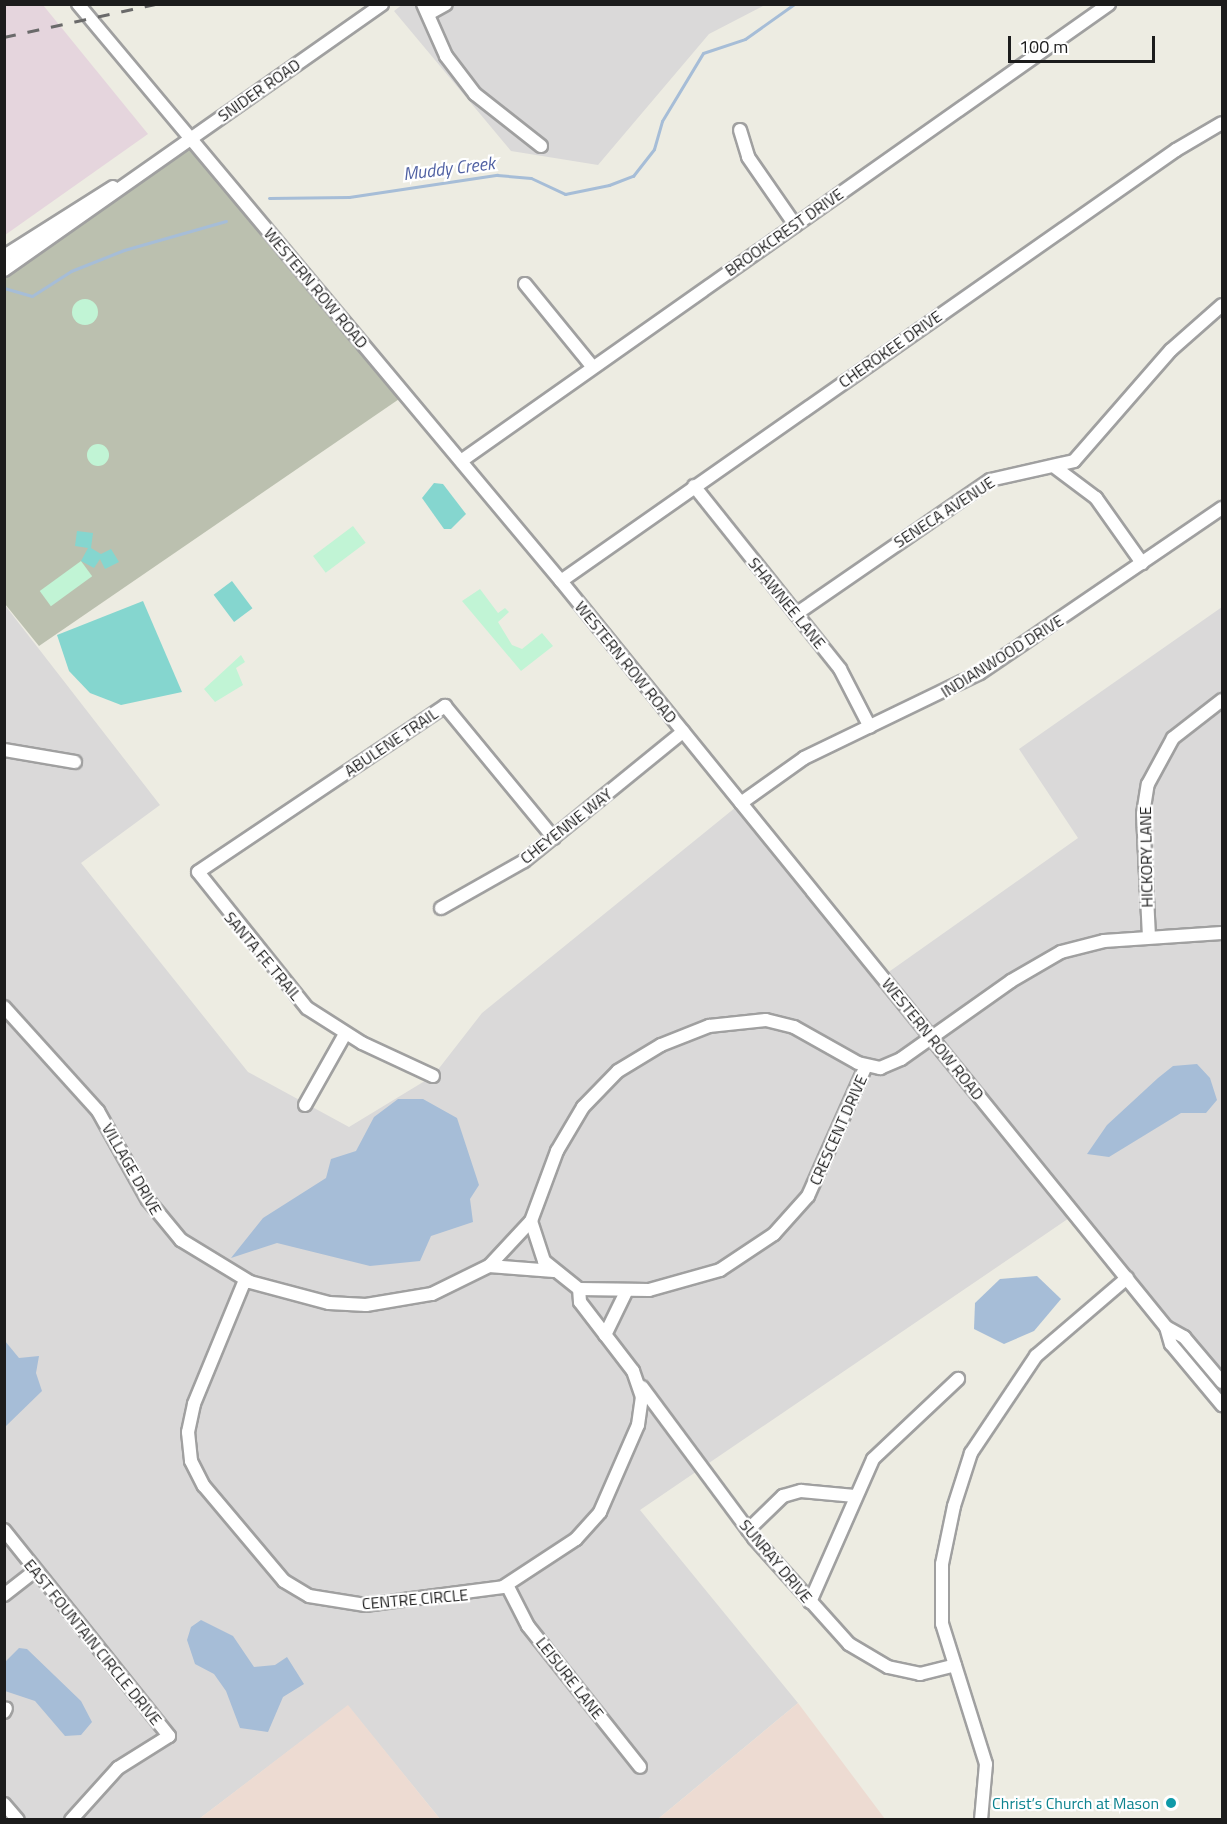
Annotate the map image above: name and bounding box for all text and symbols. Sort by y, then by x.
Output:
scale bar [1011,24,1158,62]
text: 100 m [1019,33,1068,60]
street label: SNIDER ROAD [214,55,304,125]
water label: Muddy Creek [402,153,496,185]
street label: BROOKCREST DRIVE [721,184,847,280]
street label: WESTERN ROW ROAD [260,224,372,352]
street label: CHEROKEE DRIVE [835,306,945,392]
street label: SENECA AVENUE [890,472,998,552]
street label: SHAWNEE LANE [744,554,830,652]
street label: WESTERN ROW ROAD [571,597,681,727]
street label: INDIANWOOD DRIVE [937,611,1067,701]
street label: ABULENE TRAIL [341,704,441,780]
street label: CHEYENNE WAY [516,784,616,868]
street label: HICKORY LANE [1136,806,1156,908]
street label: SANTA FE TRAIL [220,908,306,1004]
street label: WESTERN ROW ROAD [878,974,988,1104]
street label: CRESCENT DRIVE [805,1072,871,1188]
street label: VILLAGE DRIVE [98,1120,166,1218]
street label: SUNRAY DRIVE [736,1515,816,1607]
street label: EAST FOUNTAIN CIRCLE DRIVE [20,1555,166,1729]
street label: CENTRE CIRCLE [361,1585,469,1613]
street label: LEISURE LANE [532,1633,608,1723]
place label: Christ’s Church at Mason [992,1793,1159,1813]
marker: Christ’s Church at Mason [1164,1796,1178,1810]

